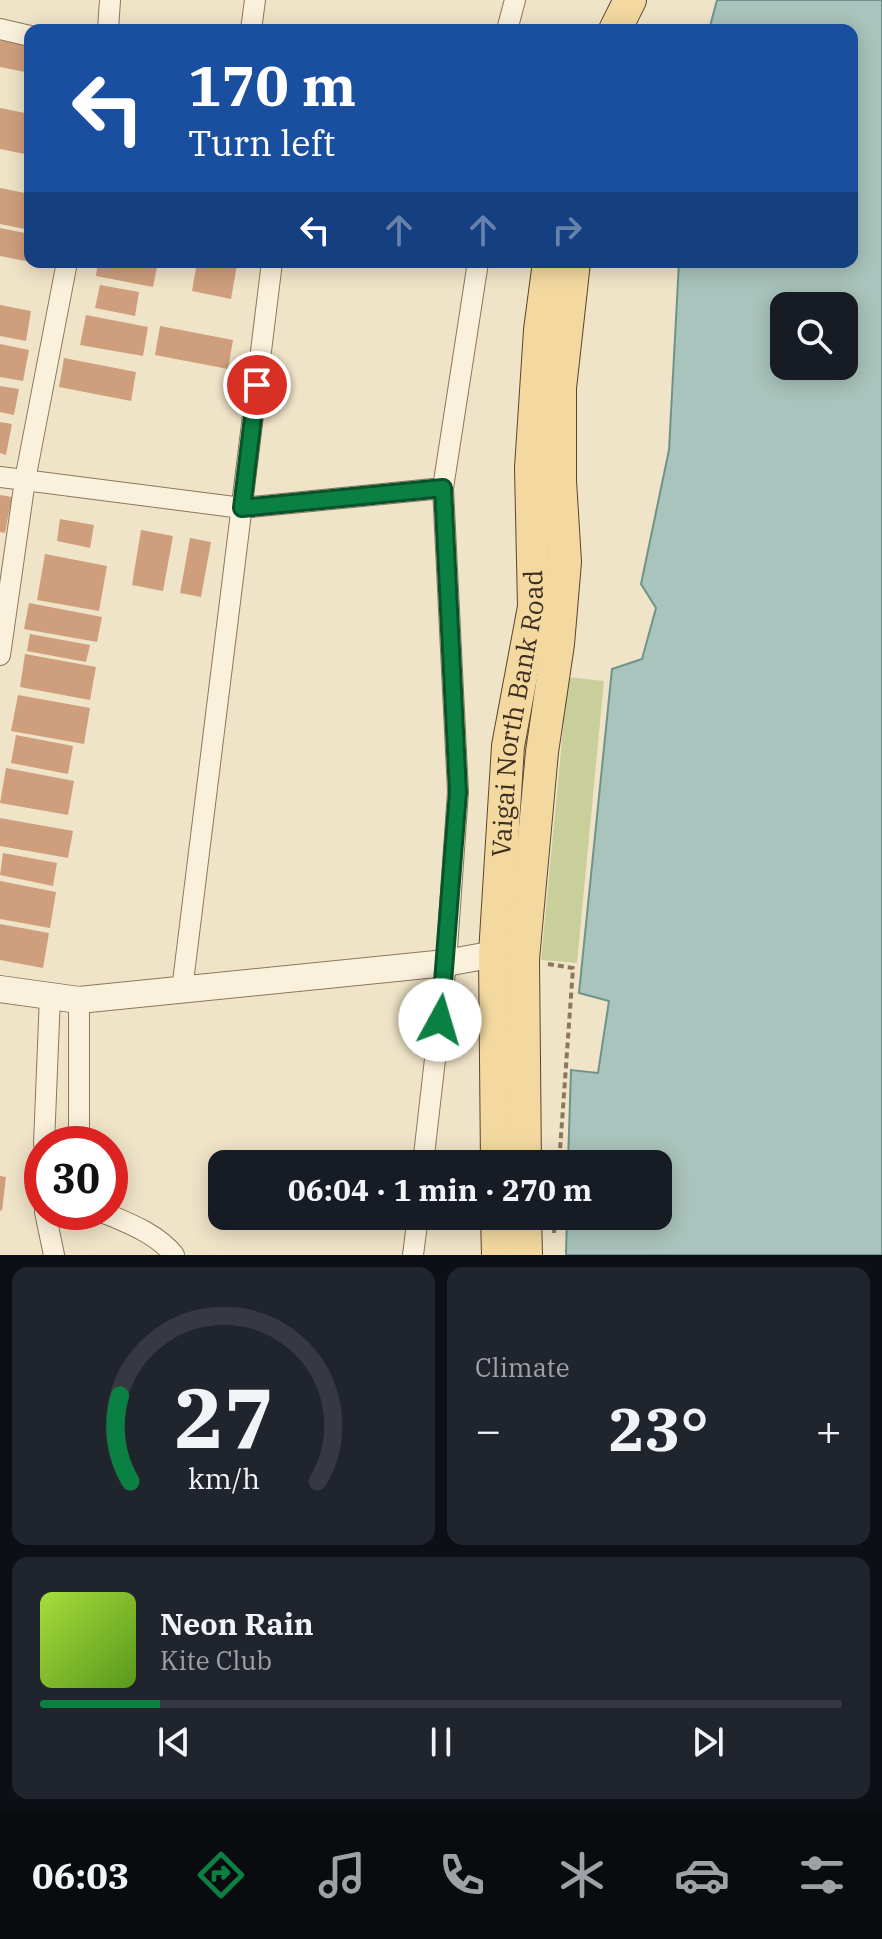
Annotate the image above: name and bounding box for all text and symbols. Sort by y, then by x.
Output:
text: 170 m [188,49,356,121]
icon: left [56,56,160,160]
text: Turn left [188,119,335,166]
icon: left [293,208,337,252]
icon: ahead [377,208,421,252]
icon: ahead [461,208,505,252]
icon: right [545,208,589,252]
map controls [770,292,858,380]
button: search [770,292,858,380]
pin [223,351,291,419]
icon: arrive [235,363,279,407]
street label: Vaigai North Bank Road [483,569,551,858]
position arrow [398,978,482,1062]
speed limit sign: 30 [24,1126,128,1230]
text: 06:04 · 1 min · 270 m [288,1170,592,1209]
text: Climate [475,1350,570,1384]
text: 27 [174,1363,273,1471]
text: 23° [608,1389,709,1468]
text: − [475,1401,501,1458]
text: + [816,1401,842,1458]
text: km/h [187,1460,260,1497]
text: Neon Rain [160,1604,314,1643]
text: Kite Club [160,1643,272,1677]
icon: previous [152,1720,196,1764]
icon: pause [419,1720,463,1764]
icon: next [686,1720,730,1764]
icon: directions [193,1847,249,1903]
icon: music [314,1847,370,1903]
icon: phone [434,1847,490,1903]
icon: climate [554,1847,610,1903]
icon: car [674,1847,730,1903]
icon: filters [794,1847,850,1903]
text: 06:03 [32,1852,129,1899]

